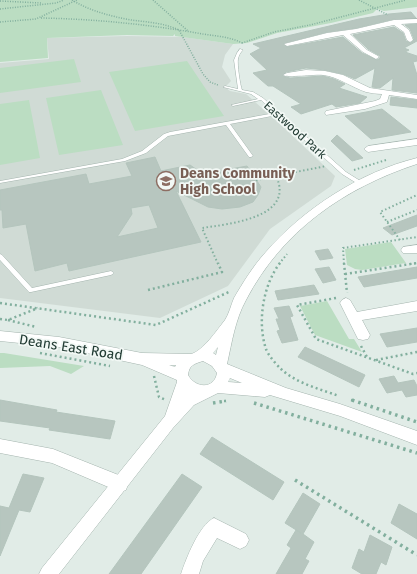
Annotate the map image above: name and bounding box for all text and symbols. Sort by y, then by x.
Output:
street label: Eastwood Park [261,98,330,162]
place label: Deans Community High School [180,165,296,198]
school or university icon: Deans Community High School [155,170,177,192]
street label: Deans East Road [18,331,124,364]

